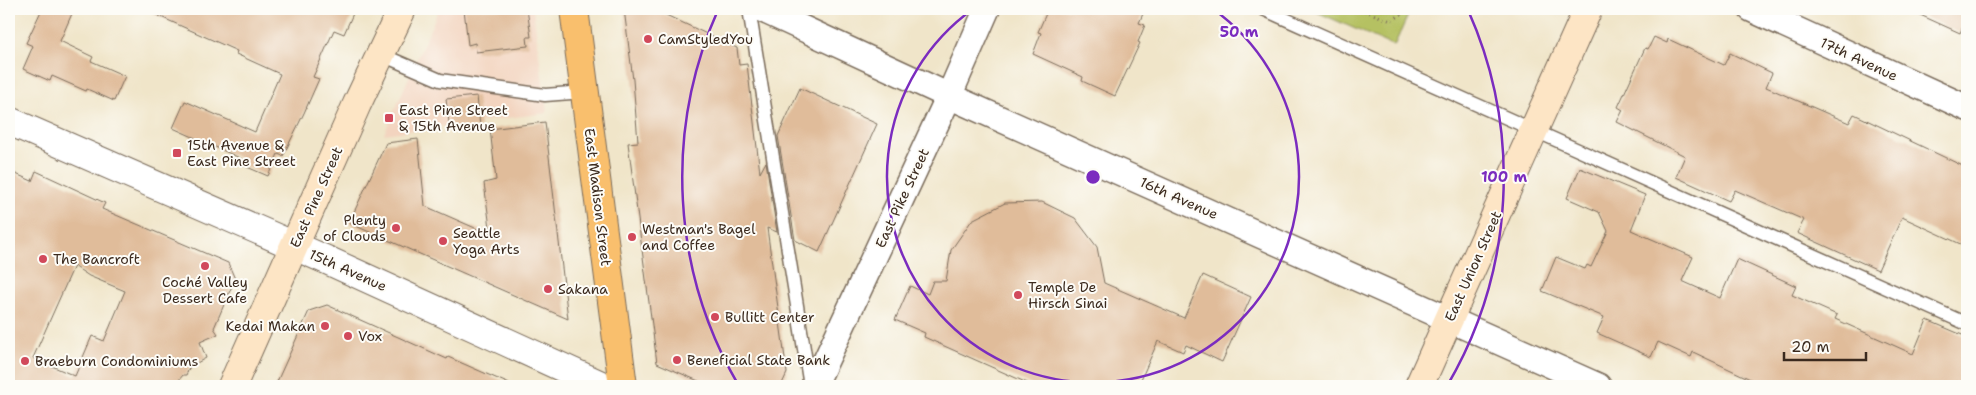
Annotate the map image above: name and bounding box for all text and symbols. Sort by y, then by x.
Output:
text: 50 m [1220,22,1259,42]
place label: CamStyledYou [658,30,753,48]
marker: CamStyledYou [642,33,654,45]
street label: 17th Avenue [1817,33,1901,85]
place label: East Pine Street & 15th Avenue [399,101,508,135]
marker: East Pine Street & 15th Avenue [383,112,395,124]
street label: East Madison Street [581,127,615,267]
place label: 15th Avenue & East Pine Street [187,136,296,170]
street label: East Pine Street [286,144,346,250]
street label: East Pike Street [871,145,933,251]
marker: 15th Avenue & East Pine Street [171,147,183,159]
text: 100 m [1481,167,1527,187]
centre of rings [1084,168,1102,186]
street label: 16th Avenue [1137,173,1221,223]
street label: East Union Street [1441,208,1505,324]
place label: Plenty of Clouds [323,211,386,245]
place label: Westman's Bagel and Coffee [642,220,756,254]
marker: Plenty of Clouds [390,222,402,234]
place label: Seattle Yoga Arts [453,224,520,258]
marker: Westman's Bagel and Coffee [626,231,638,243]
marker: Seattle Yoga Arts [437,235,449,247]
street label: 15th Avenue [306,245,390,295]
place label: The Bancroft [53,250,140,268]
marker: The Bancroft [37,253,49,265]
marker: Coché Valley Dessert Cafe [199,260,211,272]
place label: Coché Valley Dessert Cafe [162,273,248,307]
place label: Temple De Hirsch Sinai [1028,278,1108,312]
place label: Sakana [558,280,608,298]
marker: Sakana [542,283,554,295]
marker: Temple De Hirsch Sinai [1012,289,1024,301]
place label: Bullitt Center [725,308,815,326]
marker: Bullitt Center [709,311,721,323]
place label: Kedai Makan [225,317,315,335]
marker: Kedai Makan [319,320,331,332]
place label: Vox [358,327,382,345]
marker: Vox [342,330,354,342]
scale bar [1784,330,1866,362]
text: 20 m [1791,337,1830,357]
place label: Beneficial State Bank [687,351,830,369]
place label: Braeburn Condominiums [35,352,199,370]
marker: Beneficial State Bank [671,354,683,366]
marker: Braeburn Condominiums [19,355,31,367]

